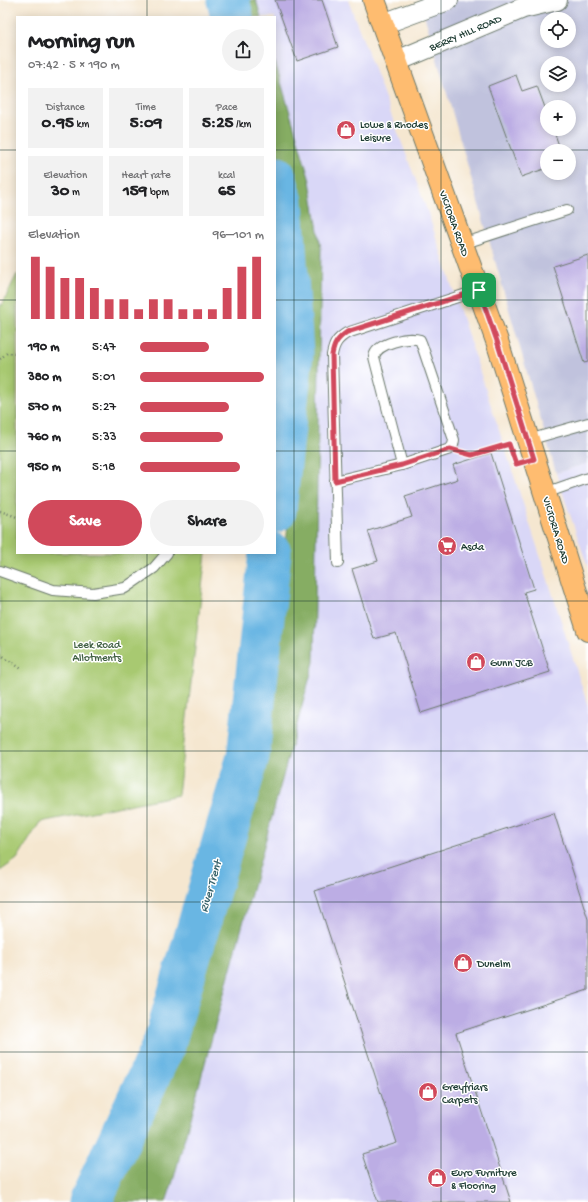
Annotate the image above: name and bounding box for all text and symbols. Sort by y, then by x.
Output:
map controls [540,12,576,180]
button: locate [540,12,576,48]
street label: BERRY HILL ROAD [427,13,504,55]
button: share [222,29,264,71]
text: Morning run [28,30,134,56]
button: layers [540,56,576,92]
text: 07:42 · 5 × 190 m [28,58,120,73]
button: + [540,100,576,136]
text: Distance [46,102,85,114]
text: Time [136,102,156,114]
text: Pace [216,102,237,114]
text: 0.95 [41,114,74,134]
text: 5:09 [130,114,162,134]
text: 5:25 [202,114,233,134]
text: km [74,119,89,131]
text: /km [233,119,251,131]
shop icon: Lowe & Rhodes Leisure [335,119,357,141]
place label: Lowe & Rhodes Leisure [360,120,429,145]
button: − [540,144,576,180]
text: Elevation [43,170,87,182]
text: Heart rate [121,170,171,182]
text: kcal [218,170,235,182]
text: 30 [51,182,69,202]
text: 159 [123,182,147,202]
text: 65 [218,182,235,202]
text: m [69,187,80,199]
text: bpm [147,187,169,199]
street label: VICTORIA ROAD [435,188,471,259]
text: Elevation [28,228,80,243]
text: 96–101 m [213,228,264,243]
pin [462,273,496,307]
icon: arrive [468,279,490,301]
text: 190 m [28,340,59,355]
text: 5:47 [92,340,116,355]
text: 380 m [28,370,62,385]
text: 5:01 [92,370,116,385]
text: 570 m [28,400,61,415]
text: 5:27 [92,400,116,415]
text: 760 m [28,430,61,445]
text: 5:33 [92,430,116,445]
text: 950 m [28,460,61,475]
text: 5:18 [92,460,115,475]
street label: VICTORIA ROAD [539,495,571,566]
button: Save [28,500,142,546]
button: Share [150,500,264,546]
supermarket icon: Asda [436,535,458,557]
place label: Asda [461,542,485,554]
park label: Leek Road Allotments [73,640,122,665]
shop icon: Gunn JCB [465,651,487,673]
place label: Gunn JCB [490,658,533,670]
water label: River Trent [198,857,227,914]
shop icon: Dunelm [452,952,474,974]
place label: Dunelm [476,959,511,971]
shop icon: Greyfriars Carpets [417,1081,439,1103]
place label: Greyfriars Carpets [442,1081,489,1107]
shop icon: Euro Furniture & Flooring [426,1167,448,1189]
place label: Euro Furniture & Flooring [451,1168,517,1193]

